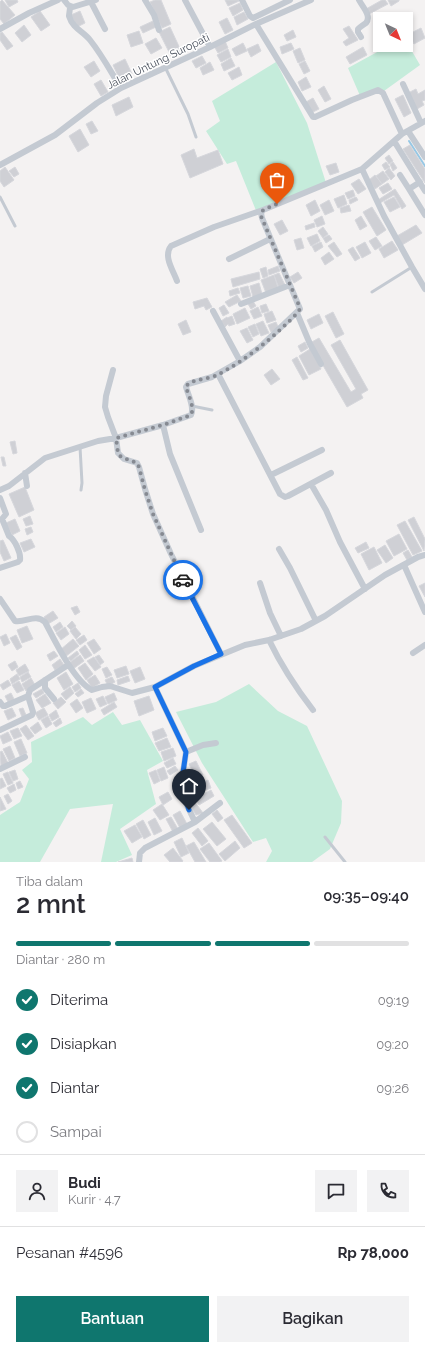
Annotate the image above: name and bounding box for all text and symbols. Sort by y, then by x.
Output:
north arrow [373,12,413,52]
map controls [373,12,413,52]
street label: Jalan Untung Suropati [105,31,212,92]
pin [260,163,294,204]
icon: bag [266,169,288,191]
courier [163,560,203,600]
icon: car [172,569,194,591]
pin [172,769,206,810]
icon: home [178,775,200,797]
text: Tiba dalam [16,874,83,889]
text: 09:35–09:40 [323,887,409,905]
text: 2 mnt [16,889,86,919]
text: Diantar · 280 m [16,952,105,967]
icon: check [16,989,38,1011]
text: Diterima [50,991,108,1009]
text: 09:19 [378,993,409,1008]
icon: check [16,1033,38,1055]
text: Disiapkan [50,1035,117,1053]
text: 09:20 [376,1037,409,1052]
icon: check [16,1077,38,1099]
text: Diantar [50,1079,99,1097]
text: 09:26 [376,1081,409,1096]
text: Sampai [50,1123,102,1141]
button: person [16,1170,58,1212]
button: chat [315,1170,357,1212]
button: phone [367,1170,409,1212]
text: Budi [68,1174,101,1192]
text: Kurir · 4.7 [68,1192,121,1207]
text: Pesanan #4596 [16,1244,123,1262]
text: Rp 78,000 [337,1244,409,1262]
button: Bantuan [16,1296,209,1342]
button: Bagikan [217,1296,409,1342]

